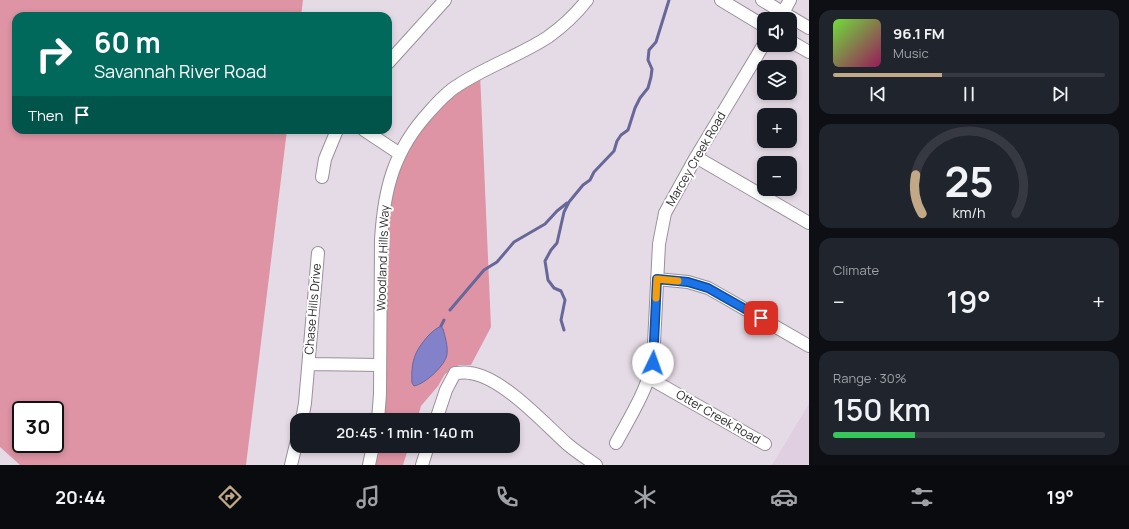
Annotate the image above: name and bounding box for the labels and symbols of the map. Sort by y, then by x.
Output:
street label: Marcey Creek Road [662,108,730,209]
street label: Woodland Hills Way [372,204,393,312]
street label: Chase Hills Drive [300,263,325,355]
pin [744,301,778,335]
position arrow [632,342,674,384]
street label: Otter Creek Road [673,385,764,448]
speed limit sign: 30 [12,401,64,453]

